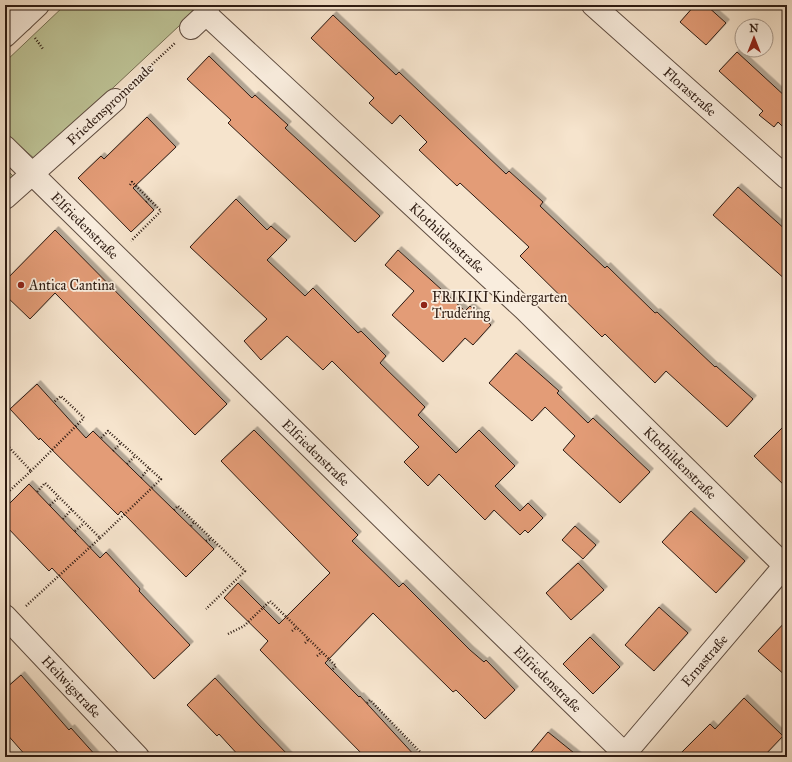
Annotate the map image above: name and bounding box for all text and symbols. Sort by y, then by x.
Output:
north arrow [734,18,774,58]
text: N [749,22,759,35]
street label: Friedenspromenade [63,60,157,149]
street label: Florastraße [660,64,720,120]
street label: Elfriedenstraße [47,189,122,263]
street label: Klothildenstraße [406,199,488,277]
place label: Antica Cantina [28,277,115,294]
marker: Antica Cantina [16,280,26,290]
place label: FRIKIKI Kindergarten Trudering [432,289,568,322]
marker: FRIKIKI Kindergarten Trudering [419,300,429,310]
street label: Elfriedenstraße [278,416,353,490]
street label: Klothildenstraße [640,423,720,503]
street label: Ernastraße [678,631,732,690]
street label: Elfriedenstraße [510,642,585,716]
street label: Heilwigstraße [38,652,105,722]

